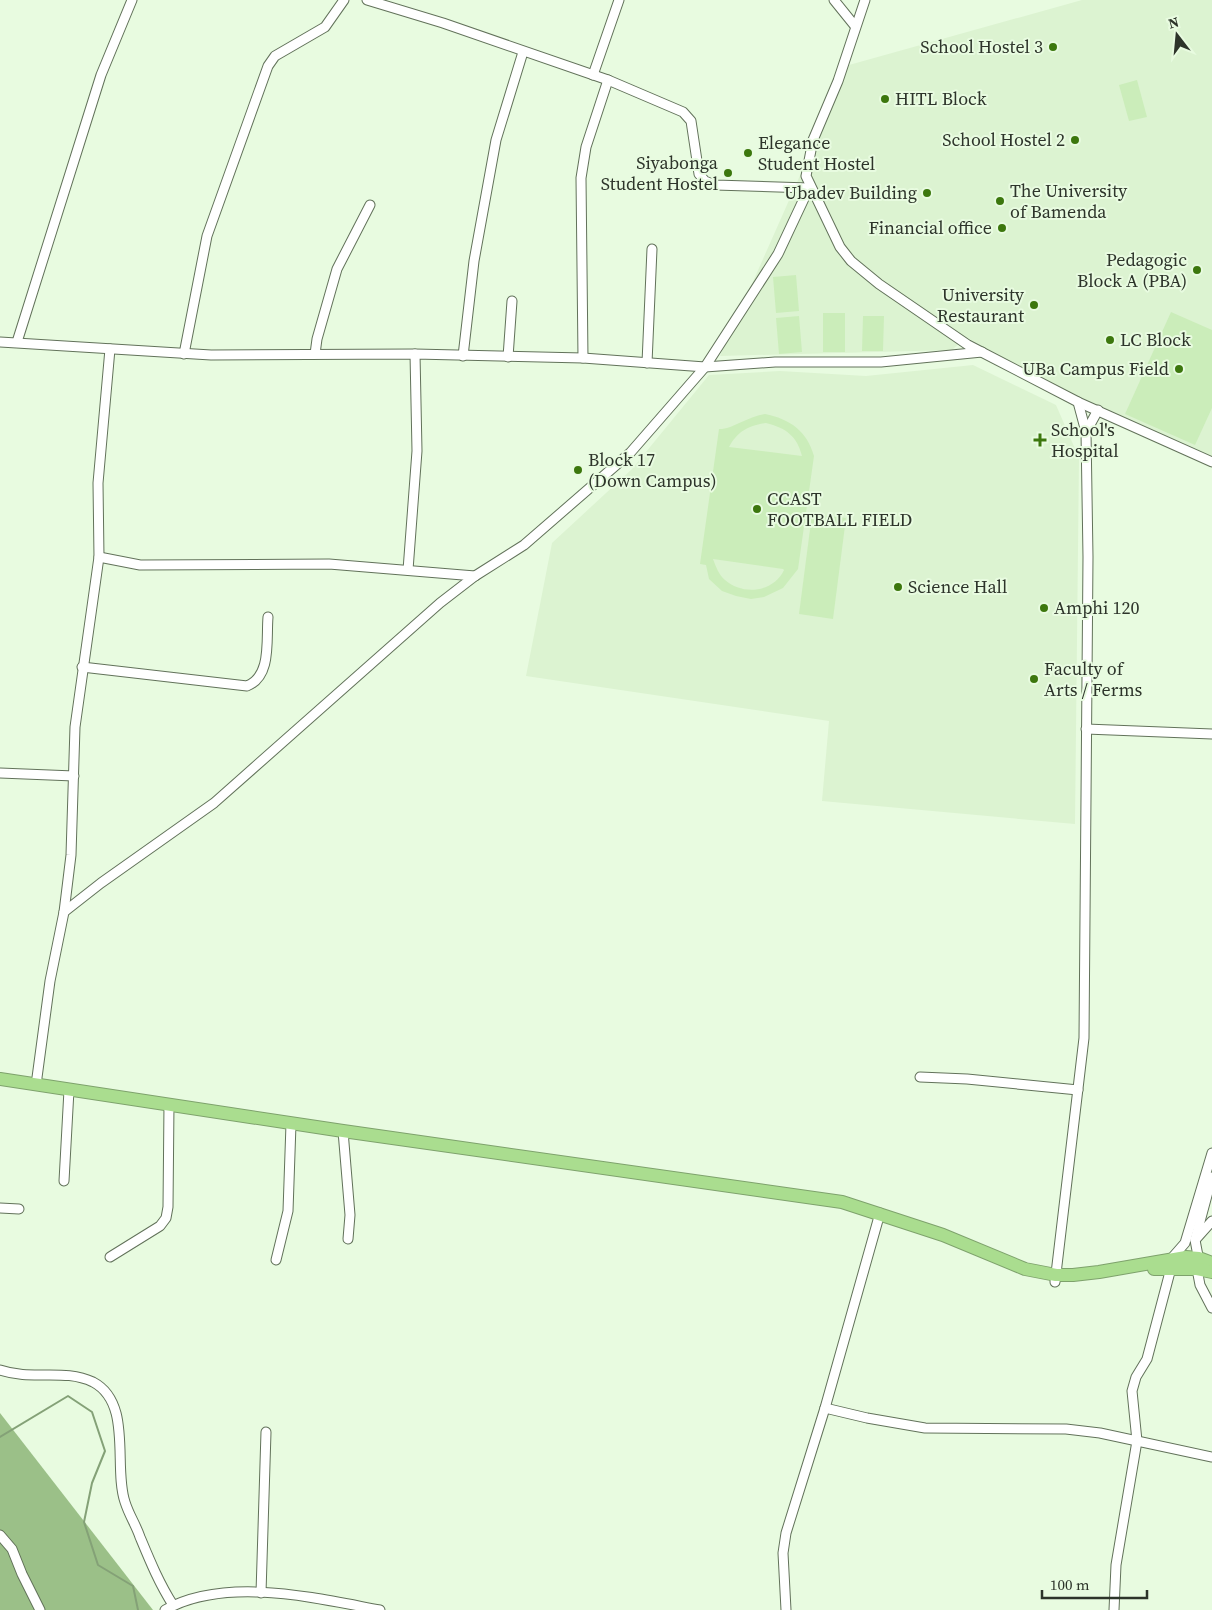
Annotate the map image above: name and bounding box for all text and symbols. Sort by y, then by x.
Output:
north arrow [1152,10,1202,60]
text: N [1166,11,1181,34]
place label: School Hostel 3 [920,34,1043,59]
marker: School Hostel 3 [1047,41,1059,53]
place label: HITL Block [895,86,987,111]
marker: HITL Block [879,93,891,105]
place label: School Hostel 2 [942,127,1065,152]
place label: Elegance Student Hostel [758,130,875,176]
marker: School Hostel 2 [1069,134,1081,146]
marker: Elegance Student Hostel [742,147,754,159]
place label: Siyabonga Student Hostel [601,150,719,196]
marker: Siyabonga Student Hostel [722,167,734,179]
place label: The University of Bamenda [1010,178,1128,224]
place label: Ubadev Building [784,180,917,205]
marker: Ubadev Building [921,187,933,199]
marker: The University of Bamenda [994,195,1006,207]
place label: Financial office [868,215,992,240]
marker: Financial office [996,222,1008,234]
place label: Pedagogic Block A (PBA) [1077,247,1187,293]
marker: Pedagogic Block A (PBA) [1191,264,1203,276]
place label: University Restaurant [937,282,1025,328]
marker: University Restaurant [1028,299,1040,311]
place label: LC Block [1120,327,1191,352]
marker: LC Block [1104,334,1116,346]
place label: UBa Campus Field [1022,356,1169,381]
marker: UBa Campus Field [1173,363,1185,375]
place label: School's Hospital [1051,417,1119,463]
marker: School's Hospital [1033,433,1047,447]
place label: Block 17 (Down Campus) [588,447,717,493]
marker: Block 17 (Down Campus) [572,464,584,476]
place label: CCAST FOOTBALL FIELD [767,486,912,532]
marker: CCAST FOOTBALL FIELD [751,503,763,515]
place label: Science Hall [908,574,1007,599]
marker: Science Hall [892,581,904,593]
place label: Amphi 120 [1054,595,1140,620]
marker: Amphi 120 [1038,602,1050,614]
place label: Faculty of Arts / Ferms [1044,656,1143,702]
marker: Faculty of Arts / Ferms [1028,673,1040,685]
scale bar [1042,1568,1147,1600]
text: 100 m [1050,1574,1090,1595]

